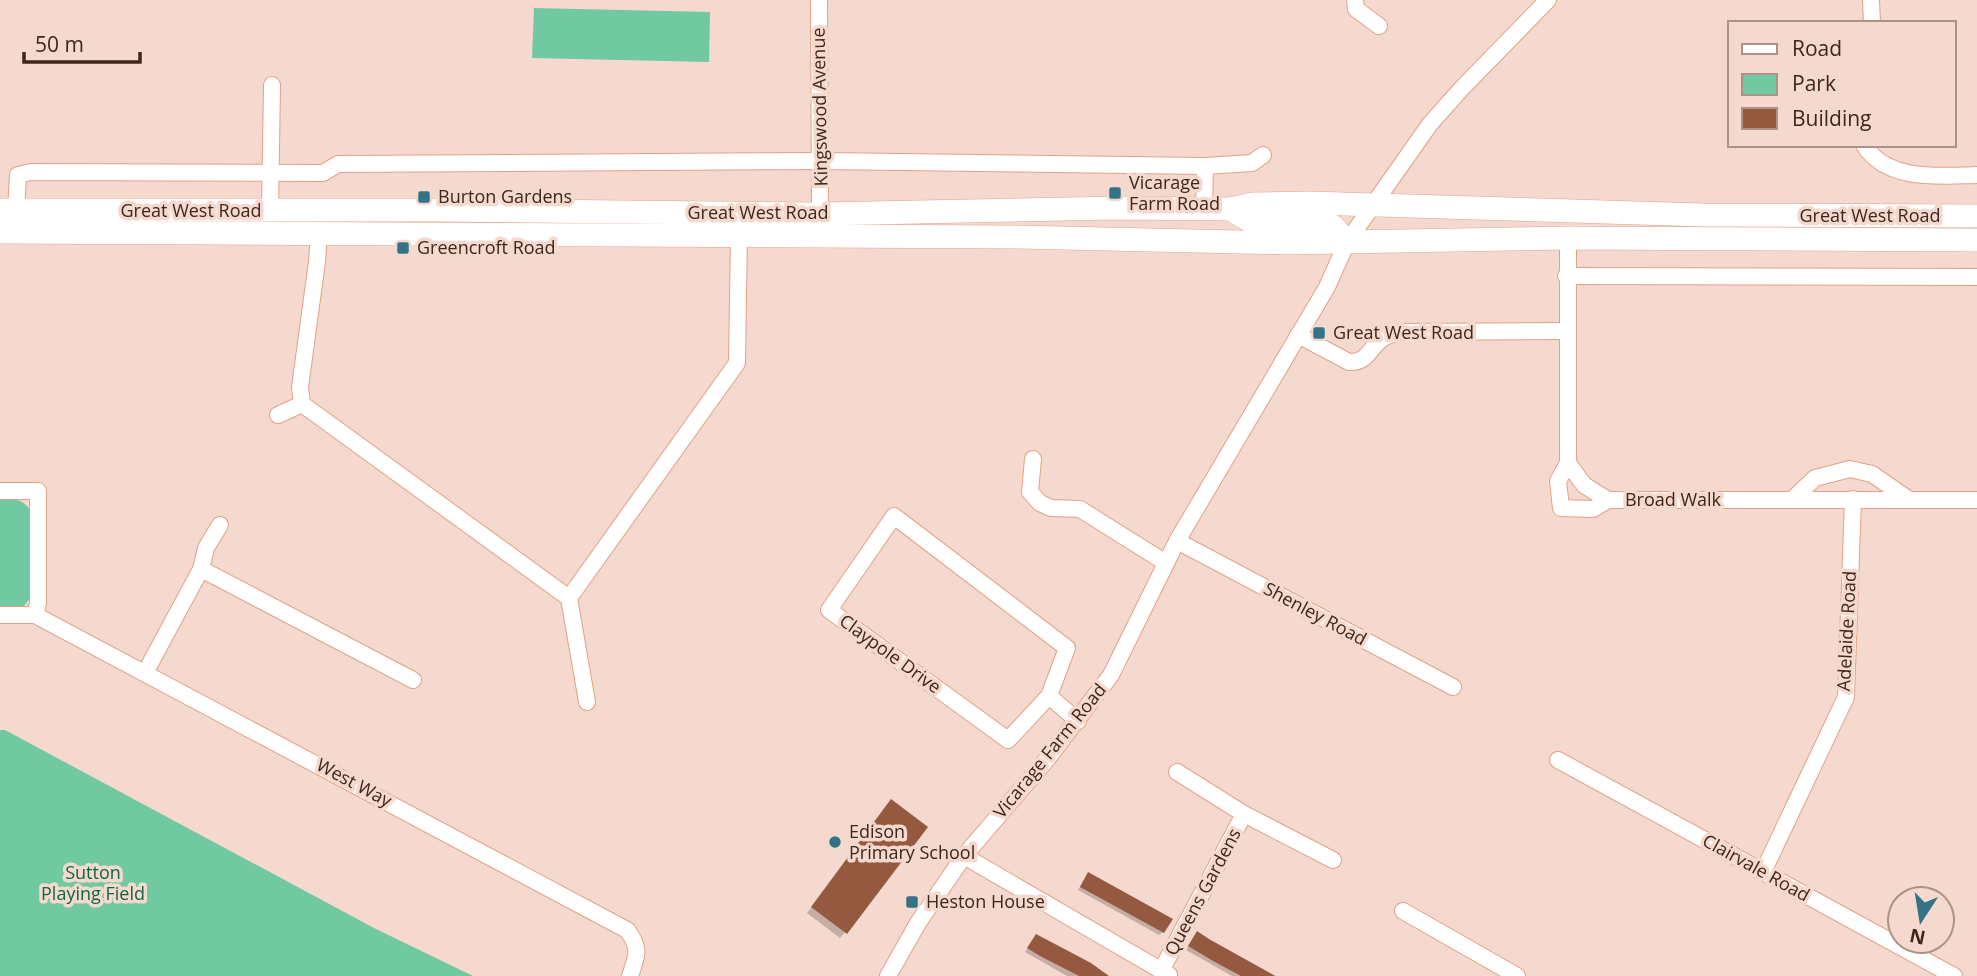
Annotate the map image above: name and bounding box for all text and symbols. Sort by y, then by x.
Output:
scale bar [24,21,140,65]
legend [1728,21,1956,147]
street label: Kingswood Avenue [806,27,832,187]
text: 50 m [35,30,84,58]
text: Road [1792,34,1842,62]
text: Park [1792,69,1836,97]
text: Building [1792,104,1871,132]
place label: Vicarage Farm Road [1129,170,1220,215]
place label: Burton Gardens [438,184,572,208]
marker: Vicarage Farm Road [1107,185,1123,201]
marker: Burton Gardens [416,189,432,205]
street label: Great West Road [121,198,262,222]
street label: Great West Road [688,200,829,224]
street label: Great West Road [1800,203,1941,227]
place label: Greencroft Road [417,235,556,259]
marker: Greencroft Road [395,240,411,256]
place label: Great West Road [1333,320,1474,344]
marker: Great West Road [1311,325,1327,341]
street label: Broad Walk [1625,487,1722,511]
street label: Adelaide Road [1831,570,1861,692]
street label: Shenley Road [1260,576,1371,650]
street label: Claypole Drive [835,608,946,698]
street label: Vicarage Farm Road [987,678,1111,823]
street label: West Way [313,752,397,812]
place label: Edison Primary School [849,819,975,864]
street label: Queens Gardens [1158,824,1246,959]
street label: Clairvale Road [1699,828,1814,906]
marker: Edison Primary School [827,834,843,850]
park label: Sutton Playing Field [41,860,145,905]
north arrow [1886,885,1956,955]
place label: Heston House [926,889,1045,913]
marker: Heston House [904,894,920,910]
text: N [1907,922,1928,951]

